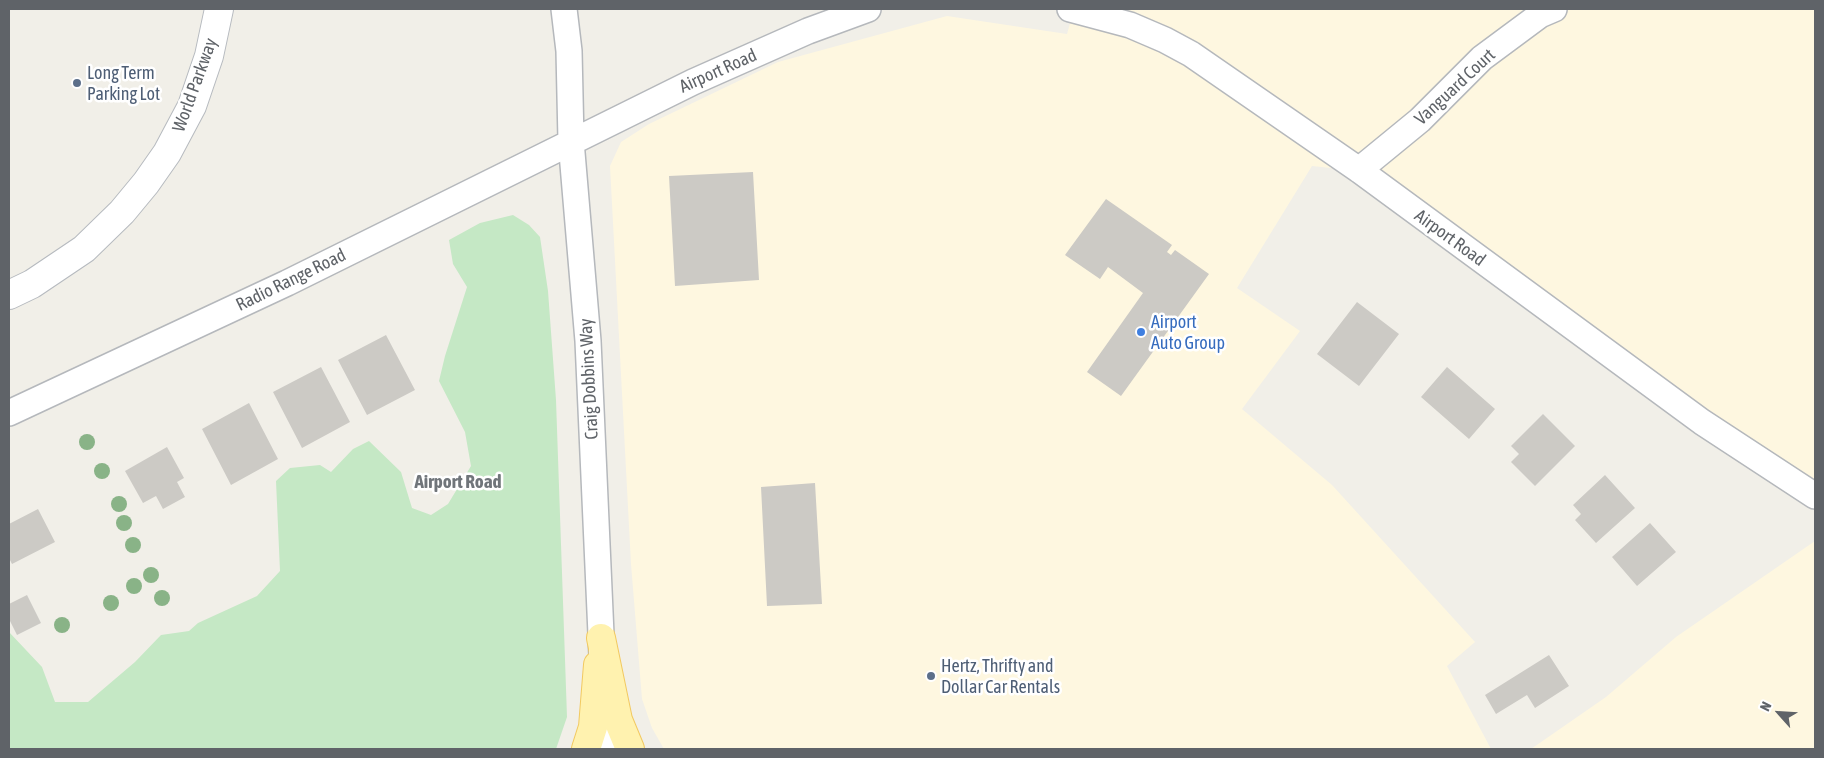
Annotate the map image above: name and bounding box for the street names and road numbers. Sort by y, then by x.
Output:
street label: World Parkway [168,35,222,135]
street label: Airport Road [676,44,760,98]
street label: Vanguard Court [1410,44,1500,130]
street label: Airport Road [1410,205,1490,271]
street label: Radio Range Road [233,244,349,316]
street label: Craig Dobbins Way [575,318,603,440]

